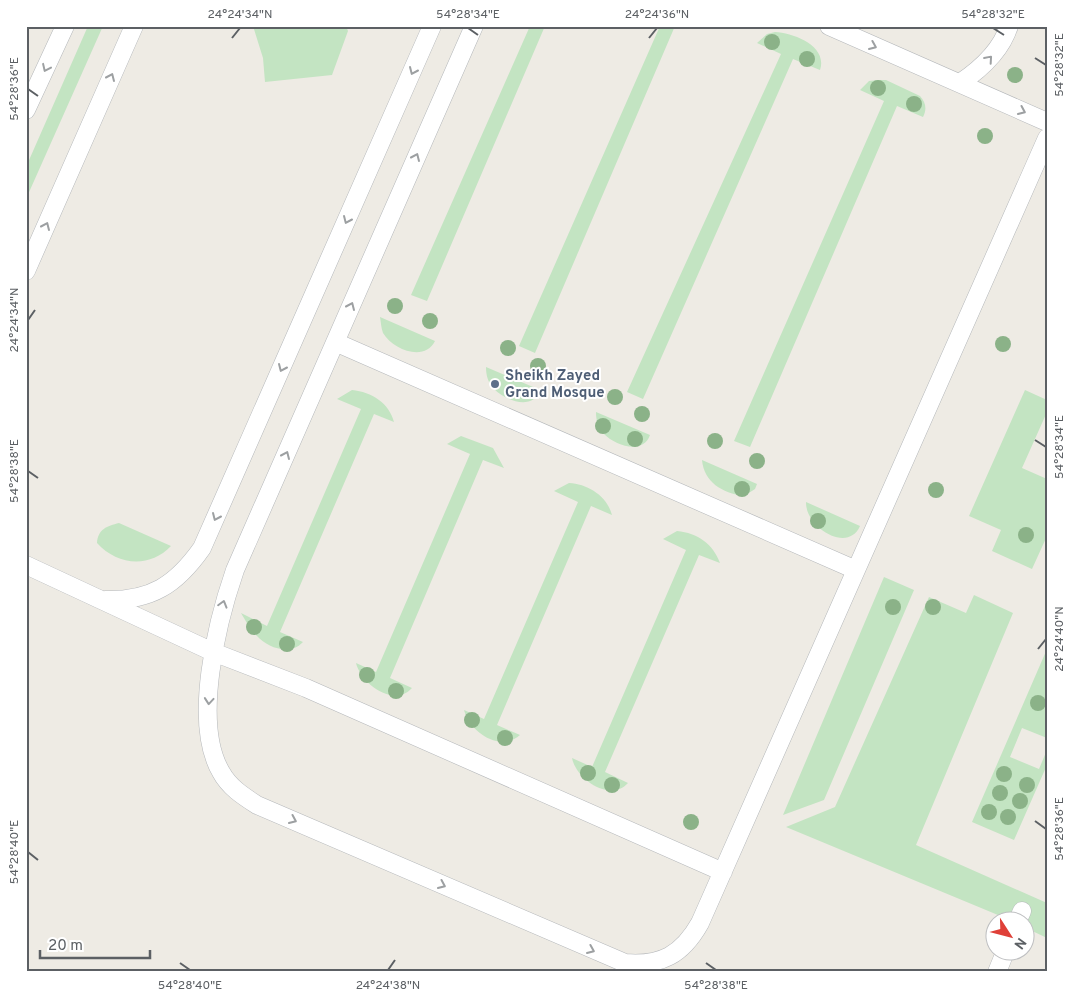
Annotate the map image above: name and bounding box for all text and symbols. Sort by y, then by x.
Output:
text: 24°24'34"N [208,7,272,23]
text: 54°28'34"E [436,7,500,23]
text: 24°24'36"N [625,7,689,23]
text: 54°28'32"E [961,7,1025,23]
text: 54°28'32"E [1052,33,1068,97]
one-way arrow [868,39,877,50]
one-way arrow [983,55,992,64]
text: 54°28'36"E [7,57,23,121]
one-way arrow [41,63,52,72]
one-way arrow [408,66,419,75]
one-way arrow [105,73,116,82]
one-way arrow [1017,104,1026,115]
one-way arrow [410,153,421,162]
one-way arrow [343,215,354,224]
one-way arrow [39,222,50,231]
text: 24°24'34"N [7,288,23,352]
one-way arrow [344,302,355,311]
one-way arrow [277,363,288,372]
place label: Sheikh Zayed Grand Mosque [505,367,605,403]
marker: Sheikh Zayed Grand Mosque [489,378,501,390]
text: 54°28'34"E [1052,415,1068,479]
text: 54°28'38"E [7,439,23,503]
one-way arrow [279,451,290,460]
one-way arrow [211,512,222,521]
one-way arrow [218,601,228,609]
text: 24°24'40"N [1052,606,1068,672]
one-way arrow [204,697,215,705]
text: 54°28'36"E [1052,797,1068,861]
one-way arrow [288,814,297,825]
text: 54°28'40"E [7,820,23,884]
one-way arrow [437,879,446,890]
north arrow [986,910,1036,960]
scale bar [40,928,150,960]
text: N [1009,934,1029,952]
text: 20 m [48,937,83,956]
one-way arrow [586,944,595,955]
text: 54°28'40"E [158,978,222,994]
text: 24°24'38"N [356,978,420,994]
text: 54°28'38"E [684,978,748,994]

